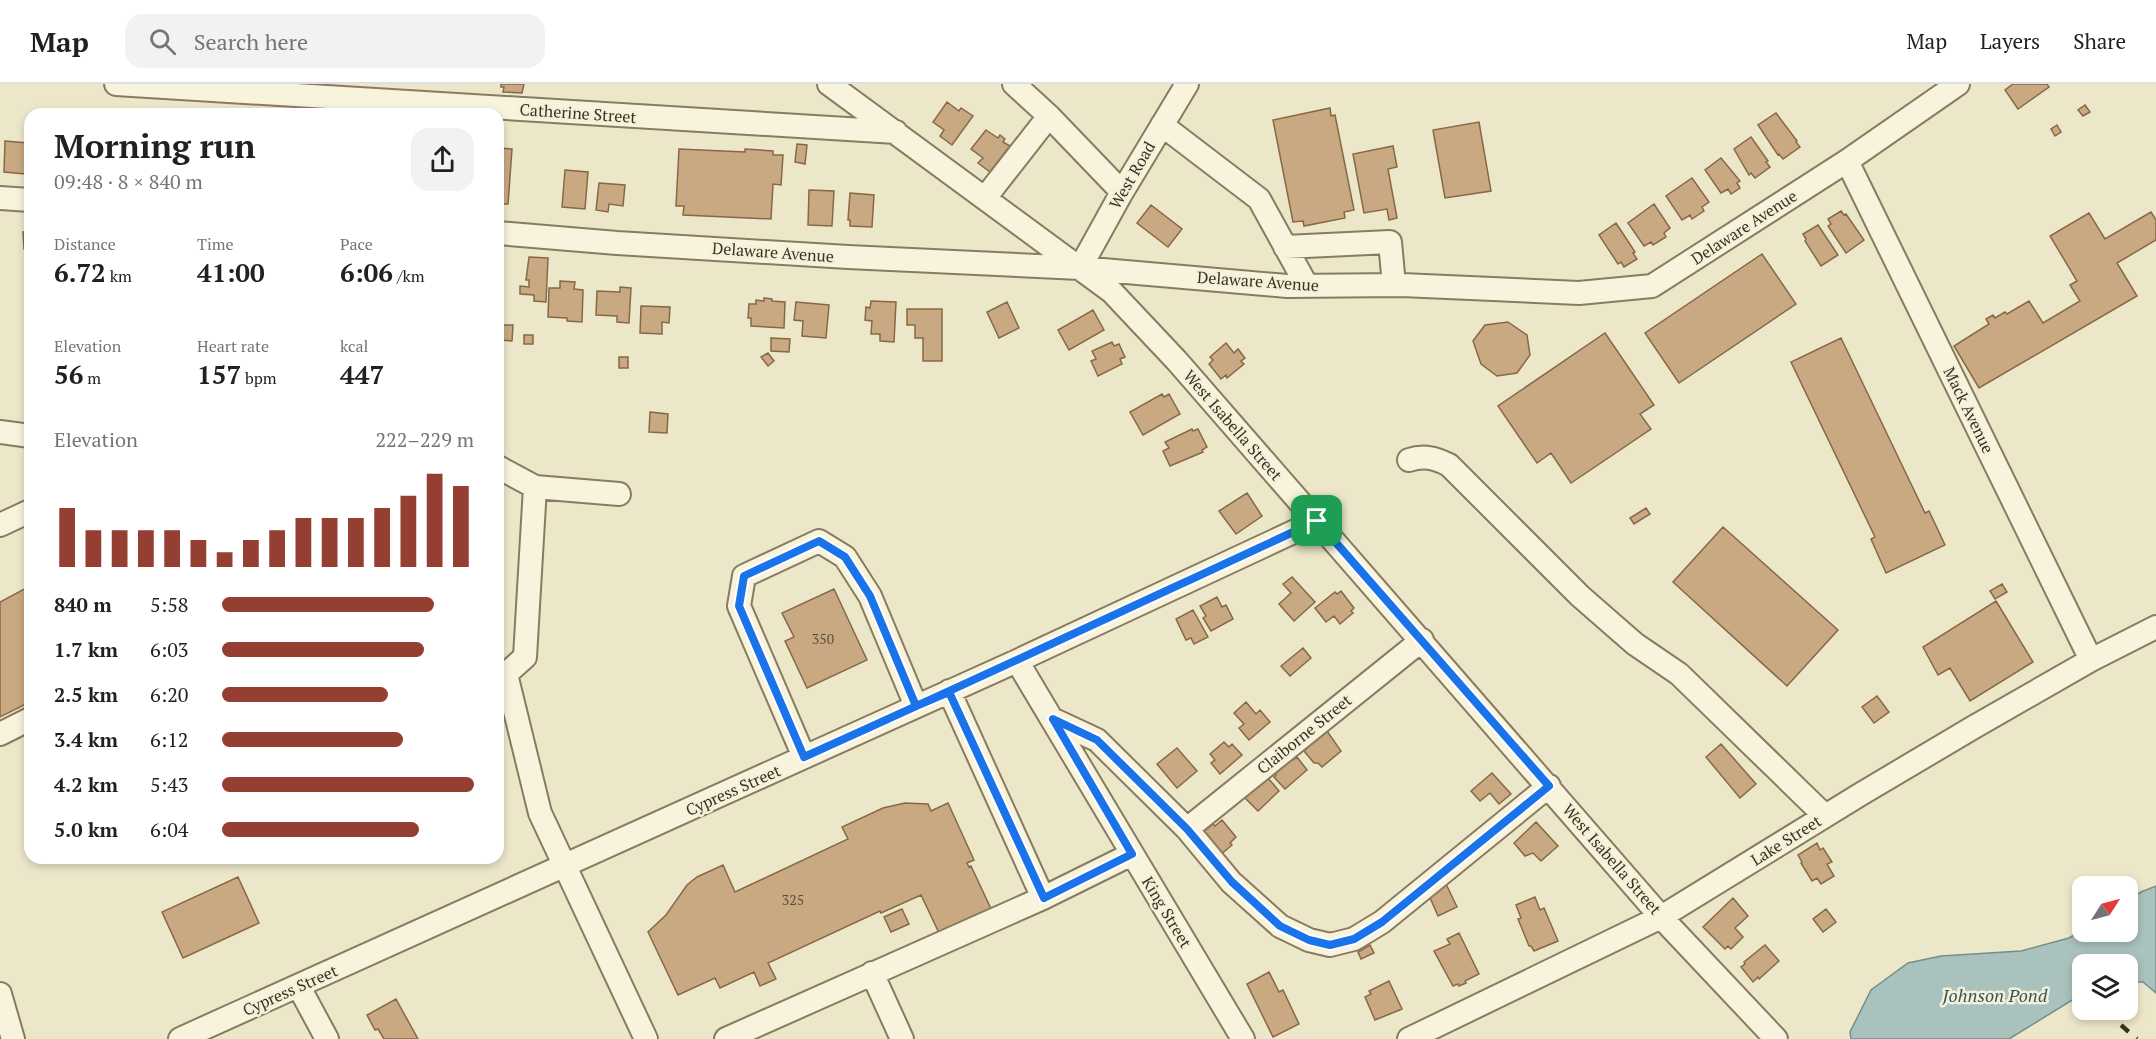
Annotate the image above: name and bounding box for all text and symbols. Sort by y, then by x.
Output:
search box [125,14,545,68]
text: Map [30,23,89,60]
icon: search [146,25,179,58]
text: Search here [194,27,308,56]
text: Map [1906,27,1947,55]
text: Layers [1980,27,2040,55]
text: Share [2073,27,2126,55]
street label: Catherine Street [519,98,637,128]
text: Morning run [54,124,256,167]
button: share [411,128,474,191]
street label: West Road [1104,137,1160,213]
text: 09:48 · 8 × 840 m [54,168,203,195]
street label: Delaware Avenue [1687,185,1801,269]
text: Distance [54,233,116,255]
text: Time [197,233,234,255]
text: Pace [340,233,373,255]
street label: Delaware Avenue [711,237,835,267]
text: 6.72 [54,255,106,289]
text: 41:00 [197,255,265,289]
text: 6:06 [340,255,393,289]
text: km [106,265,132,287]
text: /km [393,265,424,287]
street label: Delaware Avenue [1196,266,1320,296]
text: Elevation [54,335,121,357]
text: Heart rate [197,335,269,357]
text: kcal [340,335,368,357]
text: 56 [54,357,83,391]
text: 157 [197,357,241,391]
text: 447 [340,357,384,391]
street label: Mack Avenue [1939,363,1999,457]
street label: West Isabella Street [1179,365,1287,485]
text: m [83,367,101,389]
text: bpm [241,367,277,389]
text: Elevation [54,426,138,453]
text: 222–229 m [375,426,474,453]
pin [1291,495,1342,546]
icon: arrive [1300,504,1333,537]
text: 840 m [54,591,112,618]
text: 5:58 [150,591,189,618]
house number: 350 [812,629,834,648]
text: 1.7 km [54,636,118,663]
text: 6:03 [150,636,189,663]
text: 2.5 km [54,681,118,708]
text: 6:20 [150,681,189,708]
street label: Claiborne Street [1252,689,1356,779]
text: 3.4 km [54,726,118,753]
text: 6:12 [150,726,189,753]
street label: Cypress Street [682,759,784,821]
text: 4.2 km [54,771,118,798]
text: 5:43 [150,771,189,798]
street label: West Isabella Street [1558,799,1666,919]
street label: Lake Street [1746,810,1826,870]
text: 5.0 km [54,816,118,843]
text: 6:04 [150,816,189,843]
street label: King Street [1137,872,1197,952]
north arrow [2072,876,2138,942]
map controls [2072,876,2138,1020]
house number: 325 [782,890,804,909]
button: layers [2072,954,2138,1020]
street label: Cypress Street [239,959,341,1021]
water label: Johnson Pond [1942,983,2048,1007]

